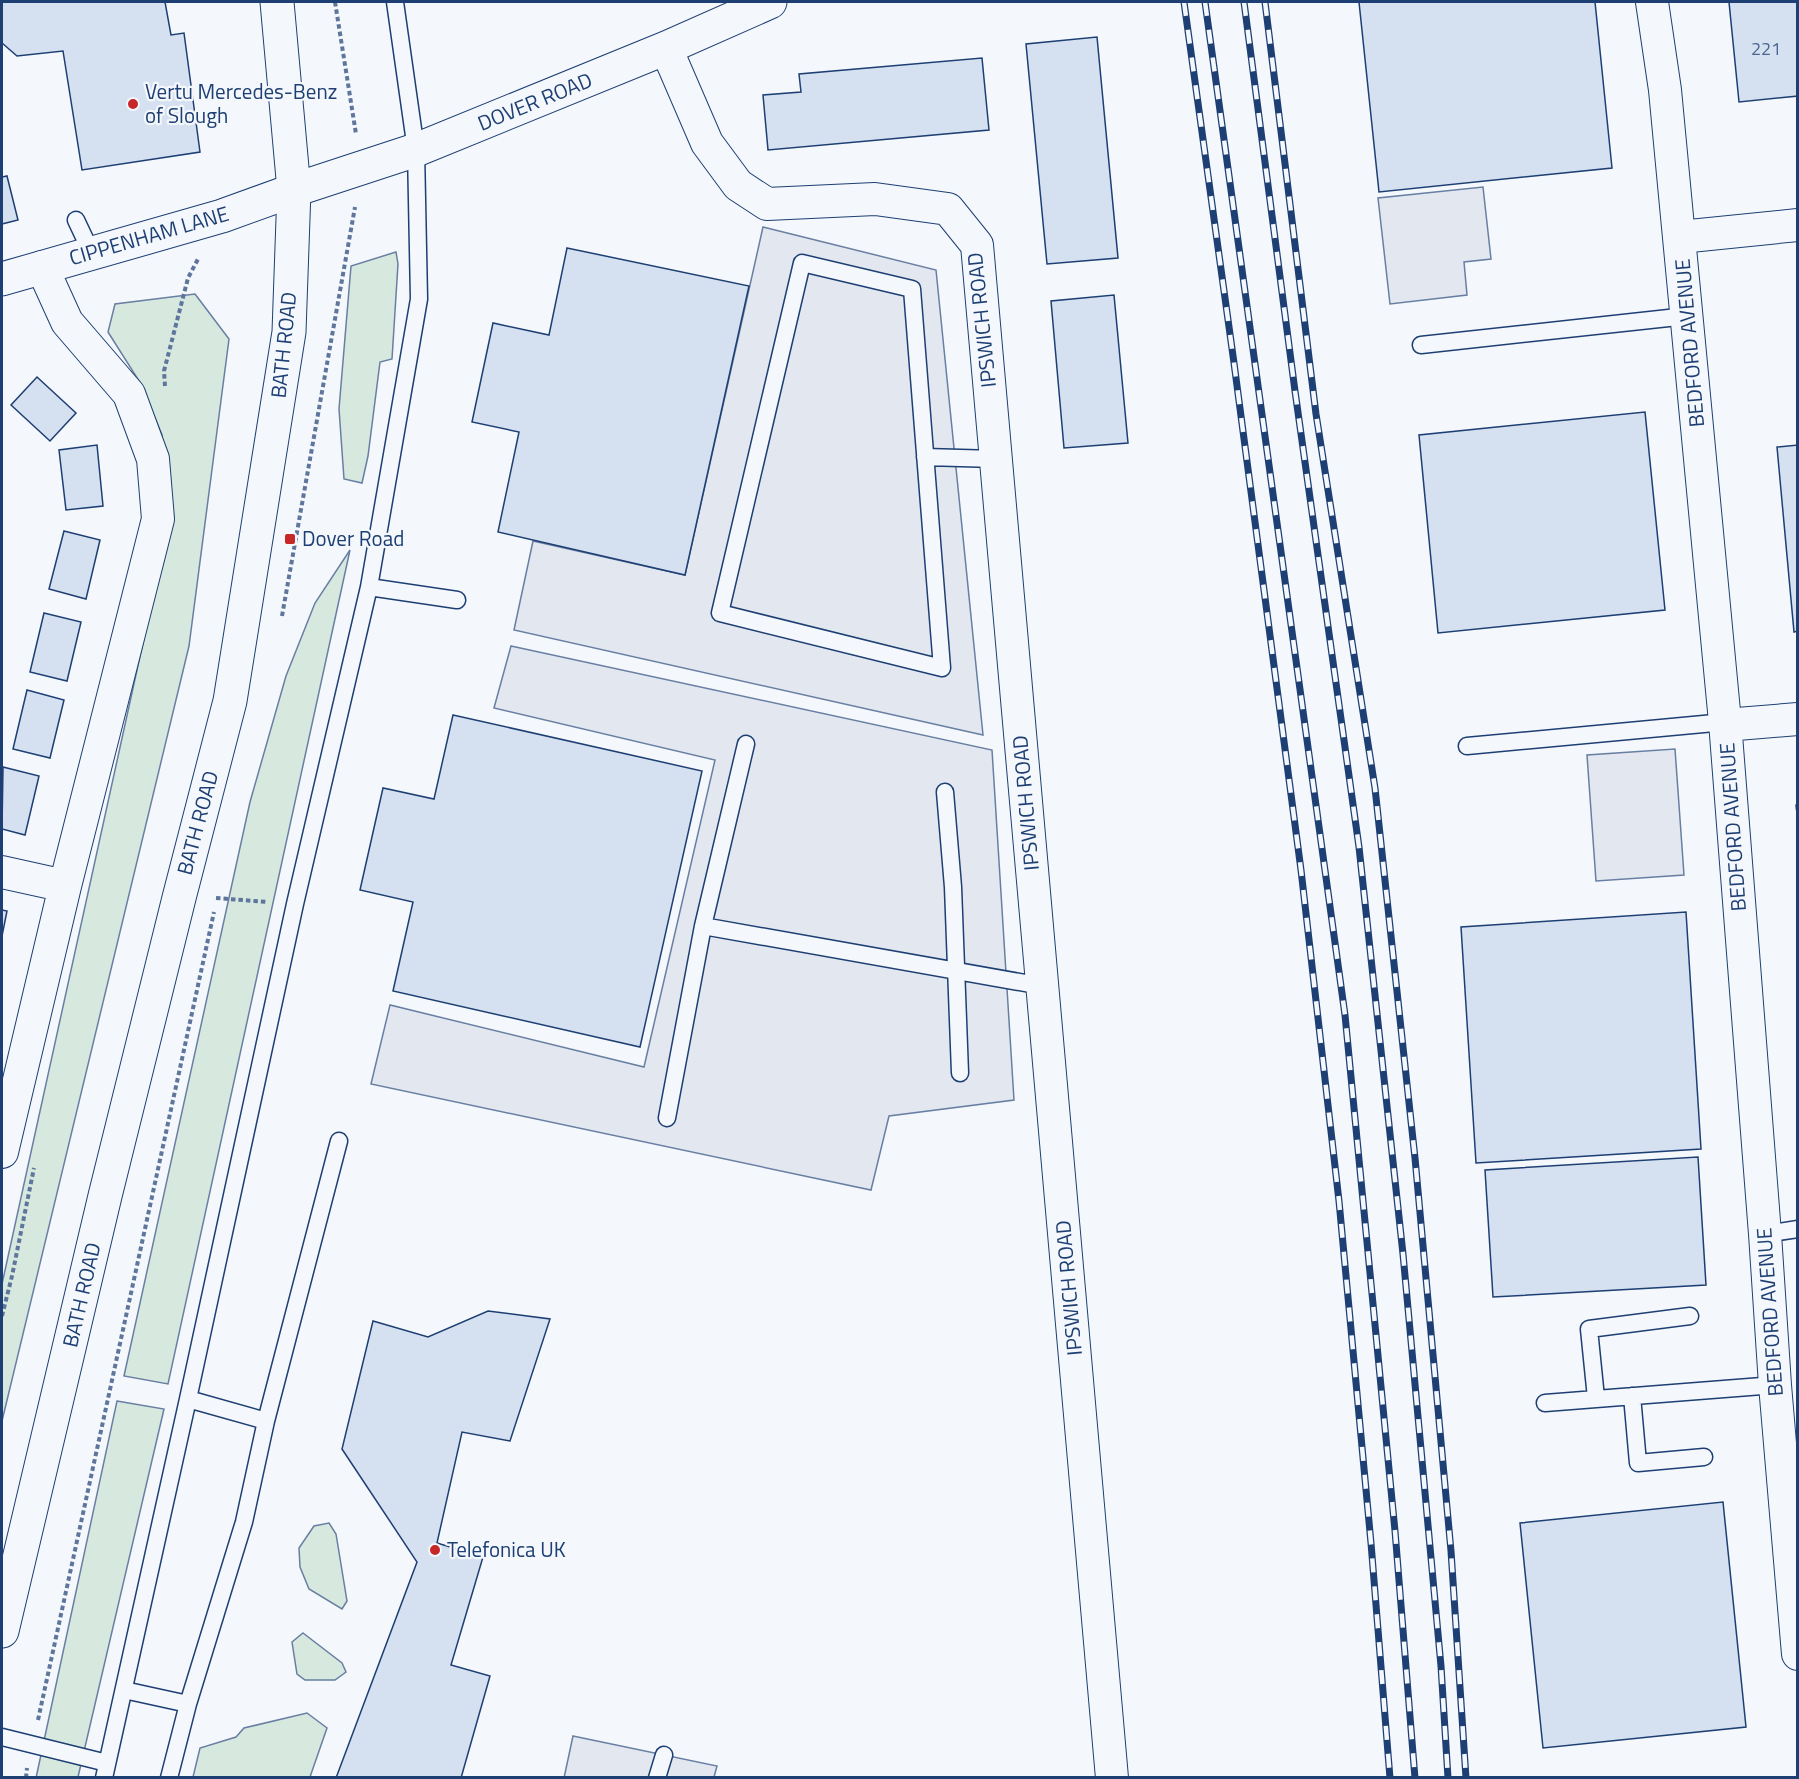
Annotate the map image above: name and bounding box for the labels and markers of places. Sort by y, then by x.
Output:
place label: Vertu Mercedes-Benz of Slough [145,75,337,131]
marker: Vertu Mercedes-Benz of Slough [126,97,140,111]
place label: Dover Road [302,522,404,554]
marker: Dover Road [283,532,297,546]
place label: Telefonica UK [447,1533,566,1565]
marker: Telefonica UK [428,1543,442,1557]

